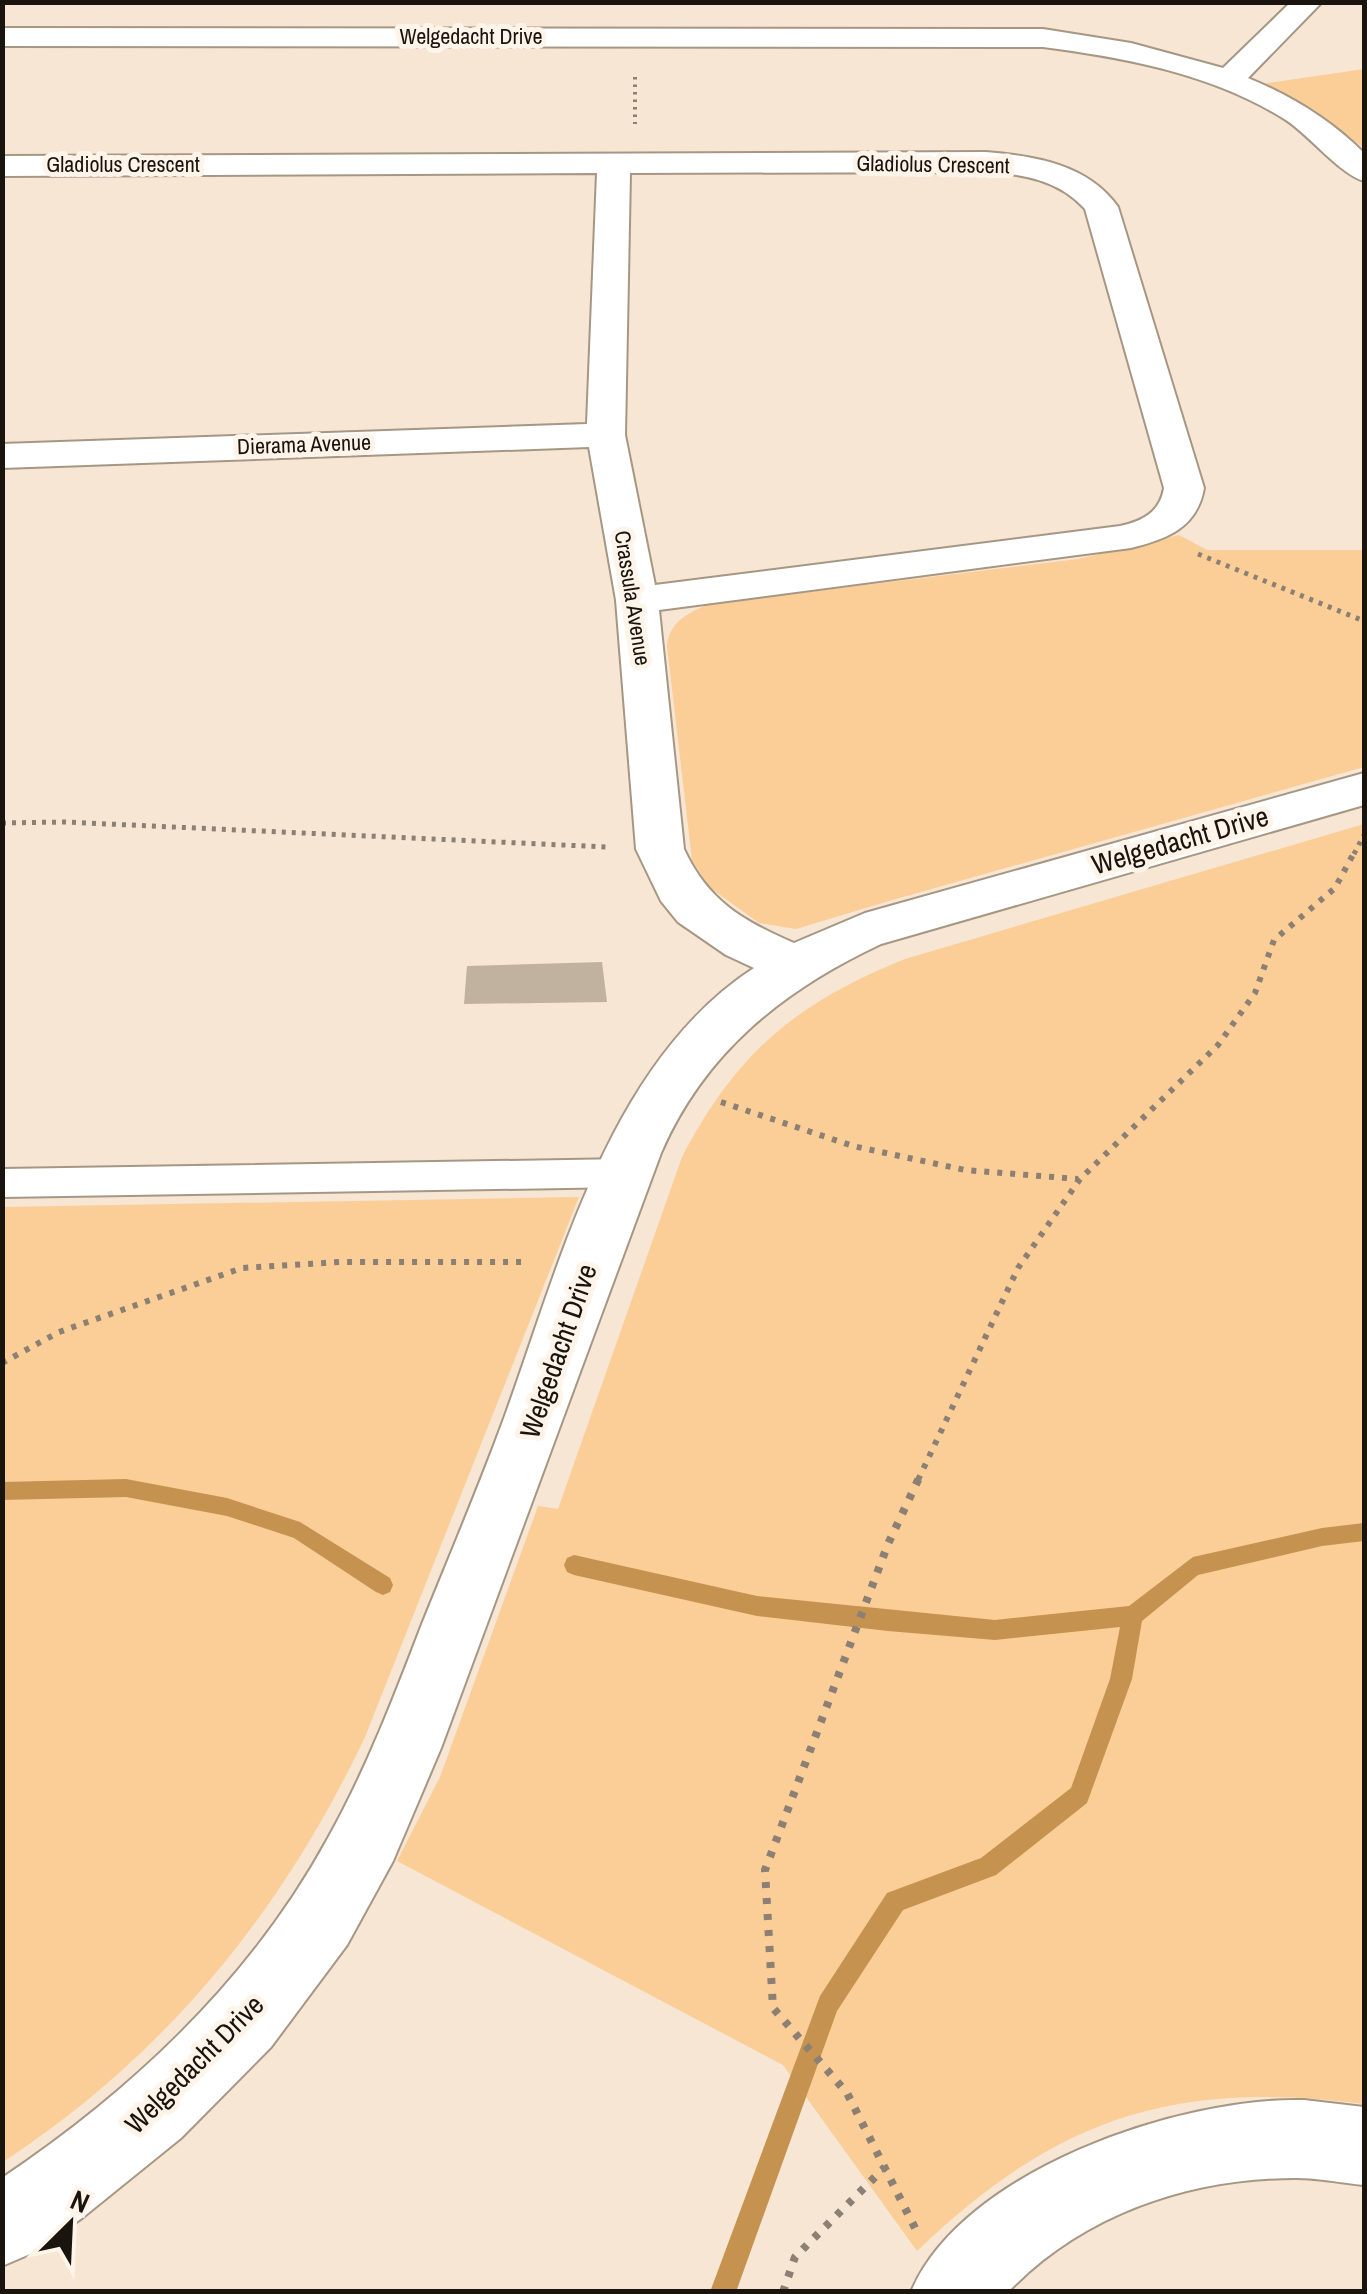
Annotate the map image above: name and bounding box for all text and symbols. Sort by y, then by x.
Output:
street label: Welgedacht Drive [399,21,543,51]
street label: Gladiolus Crescent [856,148,1010,180]
street label: Gladiolus Crescent [46,149,200,179]
street label: Dierama Avenue [236,427,372,461]
street label: Crassula Avenue [608,528,658,668]
street label: Welgedacht Drive [1087,797,1273,883]
street label: Welgedacht Drive [510,1259,606,1443]
street label: Welgedacht Drive [116,1986,272,2142]
north arrow [20,2174,120,2274]
text: N [65,2180,95,2222]

